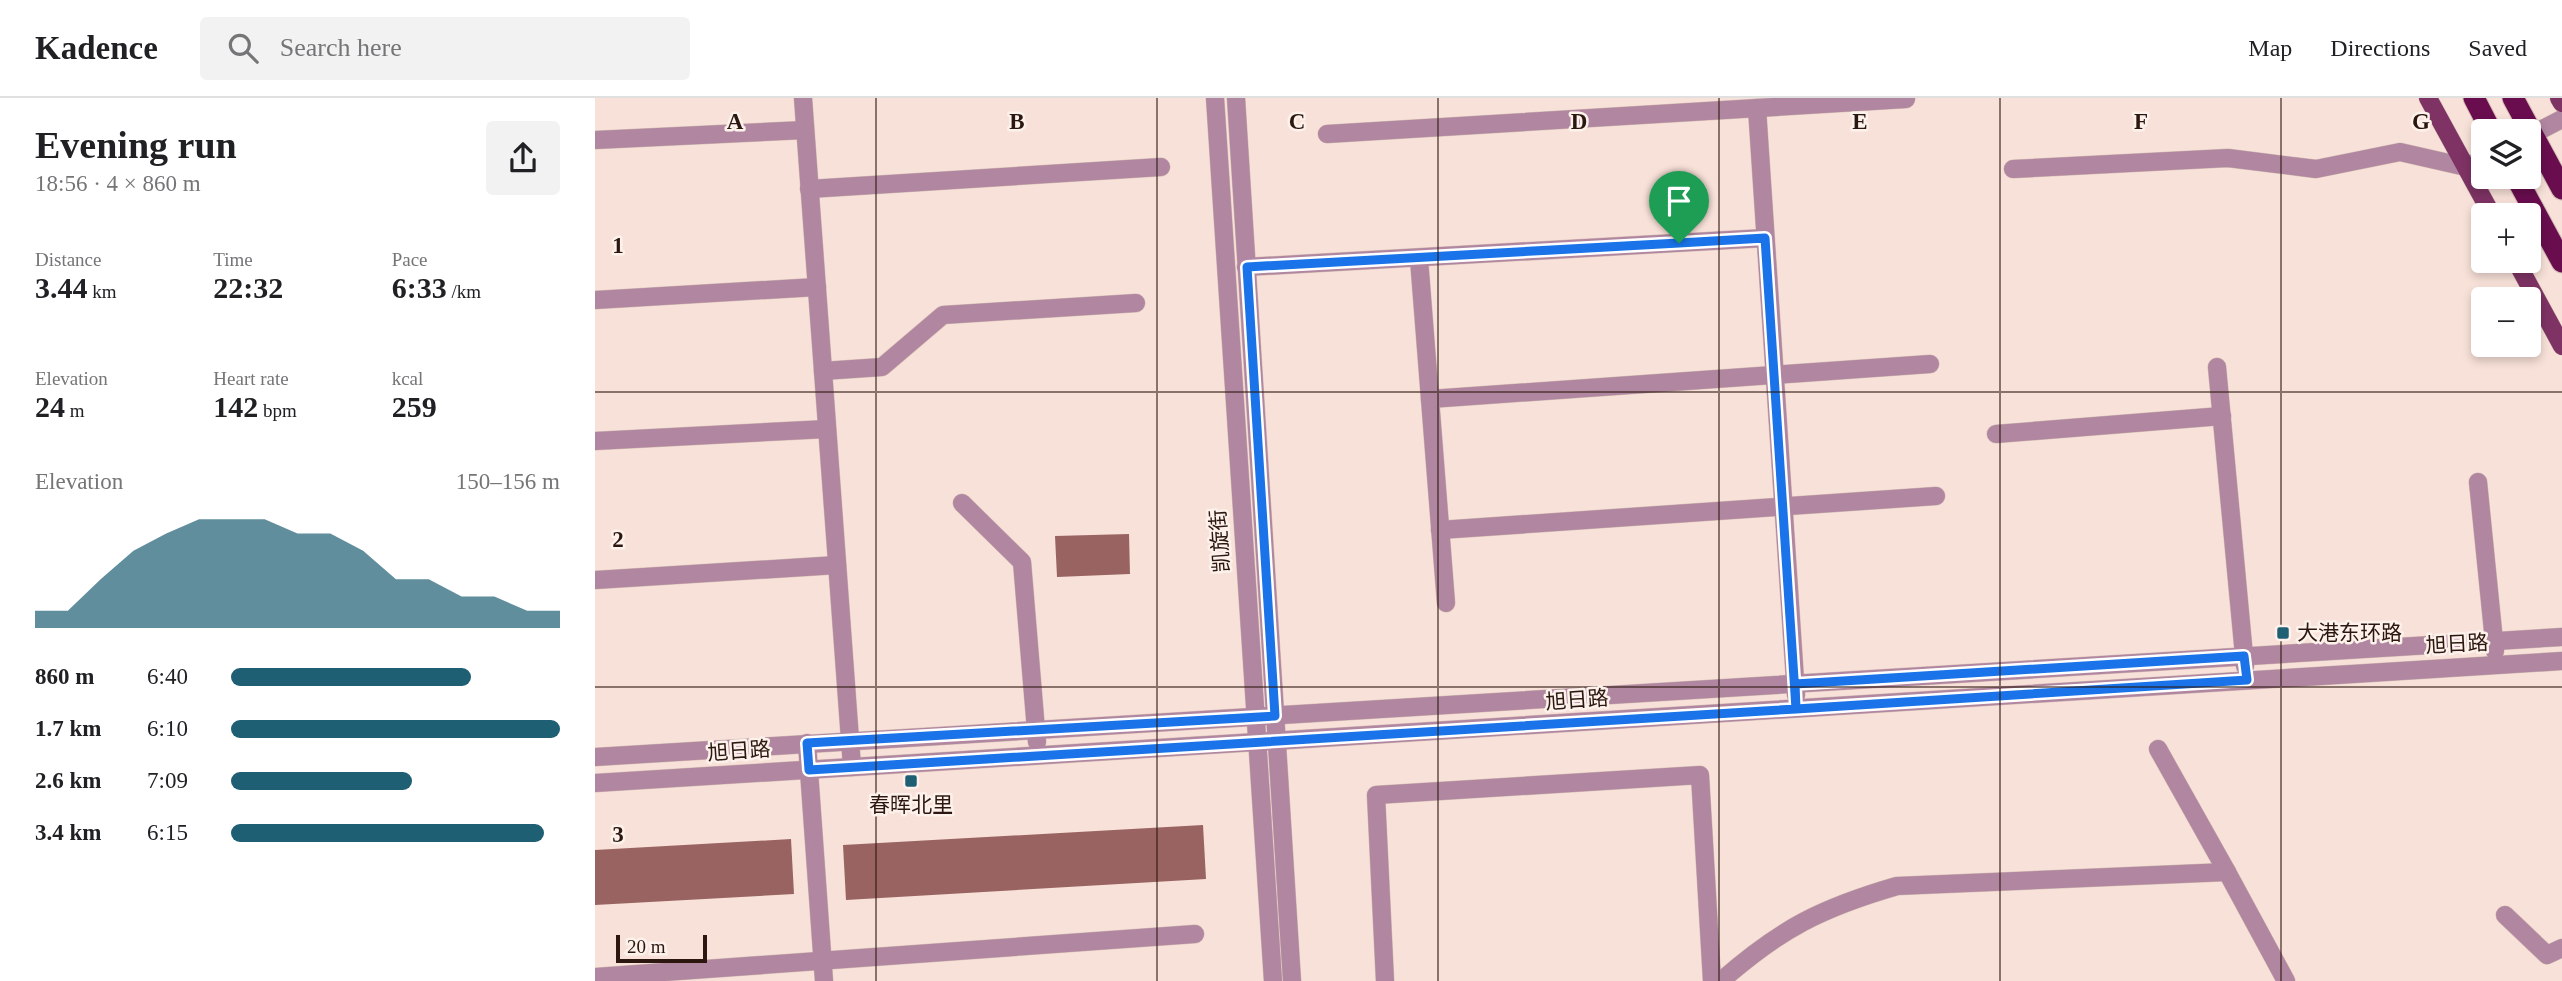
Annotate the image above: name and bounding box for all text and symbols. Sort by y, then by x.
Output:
search box [200,17,690,80]
icon: search [224,29,262,67]
text: Kadence [35,30,158,66]
text: Search here [280,33,402,62]
text: Map [2248,35,2292,61]
text: Directions [2330,35,2430,61]
text: Saved [2468,35,2527,61]
text: A [727,109,744,134]
text: B [1009,109,1025,134]
text: C [1289,109,1305,134]
text: D [1571,109,1587,134]
text: E [1852,109,1868,134]
text: F [2134,109,2148,134]
text: G [2412,109,2430,134]
map controls [2471,119,2541,357]
button: layers [2471,119,2541,189]
button: share [486,121,560,195]
text: Evening run [35,124,237,166]
text: 18:56 · 4 × 860 m [35,171,201,196]
pin [1649,171,1709,243]
icon: arrive [1660,182,1698,220]
button: + [2471,203,2541,273]
text: 1 [612,233,624,258]
text: Distance [35,249,101,270]
text: Time [213,249,253,270]
text: Pace [392,249,428,270]
text: 3.44 [35,271,88,304]
text: 22:32 [213,271,283,304]
text: 6:33 [392,271,447,304]
text: km [88,281,117,302]
text: /km [447,281,481,302]
button: − [2471,287,2541,357]
text: Elevation [35,368,108,389]
text: Heart rate [213,368,289,389]
text: kcal [392,368,423,389]
text: 24 [35,390,65,423]
text: 142 [213,390,258,423]
text: 259 [392,390,437,423]
text: m [65,400,85,421]
text: bpm [258,400,297,421]
text: Elevation [35,469,123,494]
text: 150–156 m [456,469,560,494]
street label: 凯旋街 [1206,509,1234,573]
text: 2 [612,527,624,552]
place label: 大港东环路 [2297,621,2402,645]
marker: 大港东环路 [2275,625,2291,641]
street label: 旭日路 [2425,630,2489,658]
text: 860 m [35,664,94,689]
text: 6:40 [147,664,188,689]
street label: 旭日路 [1545,686,1609,714]
text: 1.7 km [35,716,101,741]
text: 6:10 [147,716,188,741]
street label: 旭日路 [707,737,771,765]
text: 2.6 km [35,768,101,793]
text: 7:09 [147,768,188,793]
marker: 春晖北里 [903,773,919,789]
place label: 春晖北里 [869,793,953,817]
text: 3.4 km [35,820,101,845]
text: 6:15 [147,820,188,845]
text: 3 [612,822,624,847]
scale bar [616,932,707,964]
text: 20 m [627,936,666,957]

